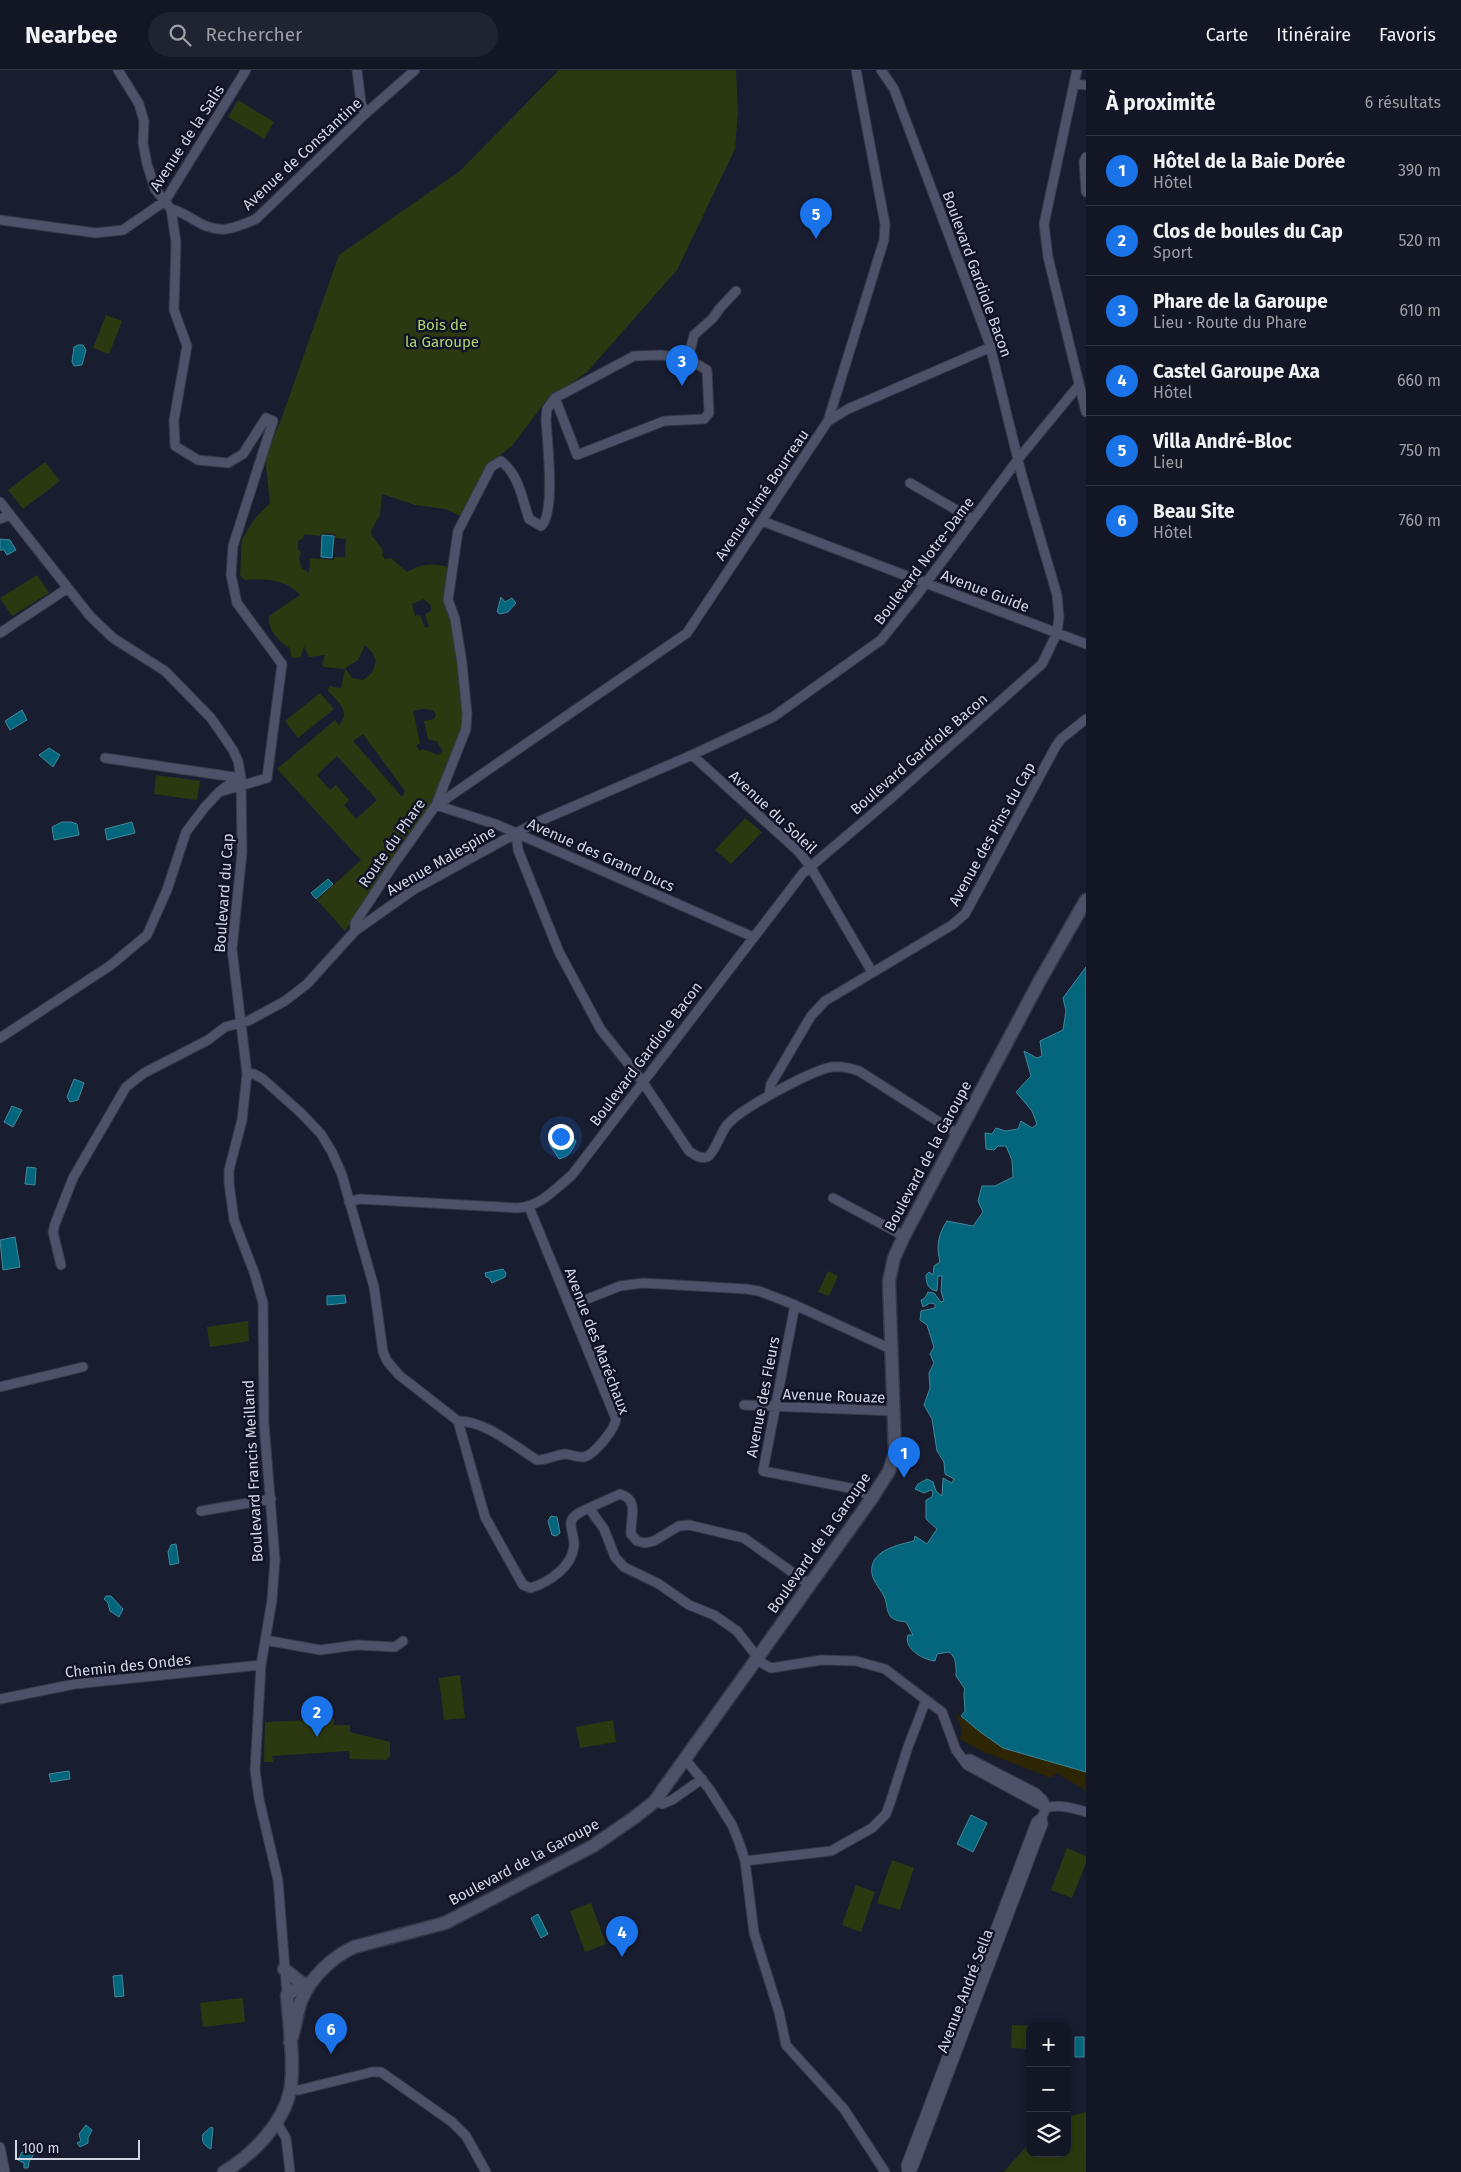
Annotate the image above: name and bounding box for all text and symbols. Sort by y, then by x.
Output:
search box [148,12,498,57]
text: Nearbee [25,21,118,49]
icon: search [166,21,194,49]
text: Rechercher [206,23,302,46]
text: Carte [1206,24,1248,46]
text: Itinéraire [1276,24,1351,46]
text: Favoris [1379,24,1436,46]
street label: Avenue de la Salis [146,81,228,195]
text: À proximité [1106,90,1215,116]
text: 6 résultats [1365,93,1441,112]
street label: Avenue de Constantine [239,94,365,214]
text: Hôtel de la Baie Dorée [1153,150,1345,173]
text: 1 [1118,161,1126,180]
text: 390 m [1398,161,1441,180]
text: Hôtel [1153,173,1192,192]
street label: Boulevard Gardiole Bacon [938,188,1016,360]
pin: 5 [800,198,832,239]
text: Clos de boules du Cap [1153,220,1343,243]
text: 2 [1118,231,1126,250]
text: 520 m [1398,231,1441,250]
text: Sport [1153,243,1193,262]
text: Phare de la Garoupe [1153,290,1328,313]
text: 3 [1118,301,1126,320]
text: 610 m [1399,301,1441,320]
text: Lieu · Route du Phare [1153,313,1307,332]
park label: Bois de la Garoupe [405,316,479,351]
pin: 3 [666,345,698,386]
text: Castel Garoupe Axa [1153,360,1320,383]
text: 4 [1117,371,1127,390]
text: 660 m [1397,371,1441,390]
text: Hôtel [1153,383,1192,402]
street label: Avenue Aimé Bourreau [711,426,813,564]
text: Villa André-Bloc [1153,430,1292,453]
text: 5 [1118,441,1126,460]
text: 750 m [1399,441,1441,460]
text: Lieu [1153,453,1184,472]
street label: Boulevard Notre-Dame [870,494,978,628]
text: Beau Site [1153,500,1235,523]
text: 6 [1117,511,1127,530]
text: 760 m [1399,511,1441,530]
text: Hôtel [1153,523,1192,542]
street label: Avenue Guide [938,566,1032,616]
street label: Boulevard Gardiole Bacon [847,690,991,818]
street label: Avenue des Pins du Cap [945,759,1039,909]
street label: Avenue du Soleil [725,767,821,858]
street label: Route du Phare [355,795,429,891]
street label: Avenue des Grand Ducs [525,814,677,896]
street label: Avenue Malespine [383,822,499,900]
street label: Boulevard du Cap [211,833,237,953]
street label: Boulevard Gardiole Bacon [586,978,706,1130]
street label: Boulevard de la Garoupe [881,1078,975,1234]
your location [548,1124,574,1150]
street label: Avenue des Maréchaux [561,1265,633,1417]
street label: Avenue des Fleurs [742,1335,784,1459]
street label: Boulevard Francis Meilland [239,1379,267,1563]
street label: Avenue Rouaze [782,1385,886,1407]
pin: 1 [888,1437,920,1478]
street label: Boulevard de la Garoupe [764,1469,874,1617]
street label: Chemin des Ondes [64,1650,192,1682]
pin: 2 [301,1696,333,1737]
street label: Boulevard de la Garoupe [446,1815,602,1909]
pin: 4 [606,1916,638,1957]
street label: Avenue André Sella [933,1927,997,2055]
pin: 6 [315,2013,347,2054]
map controls [1026,2022,1071,2157]
button: + [1026,2022,1071,2067]
button: − [1026,2067,1071,2112]
button: layers [1026,2112,1071,2157]
scale bar [15,2137,140,2160]
text: 100 m [22,2140,59,2157]

